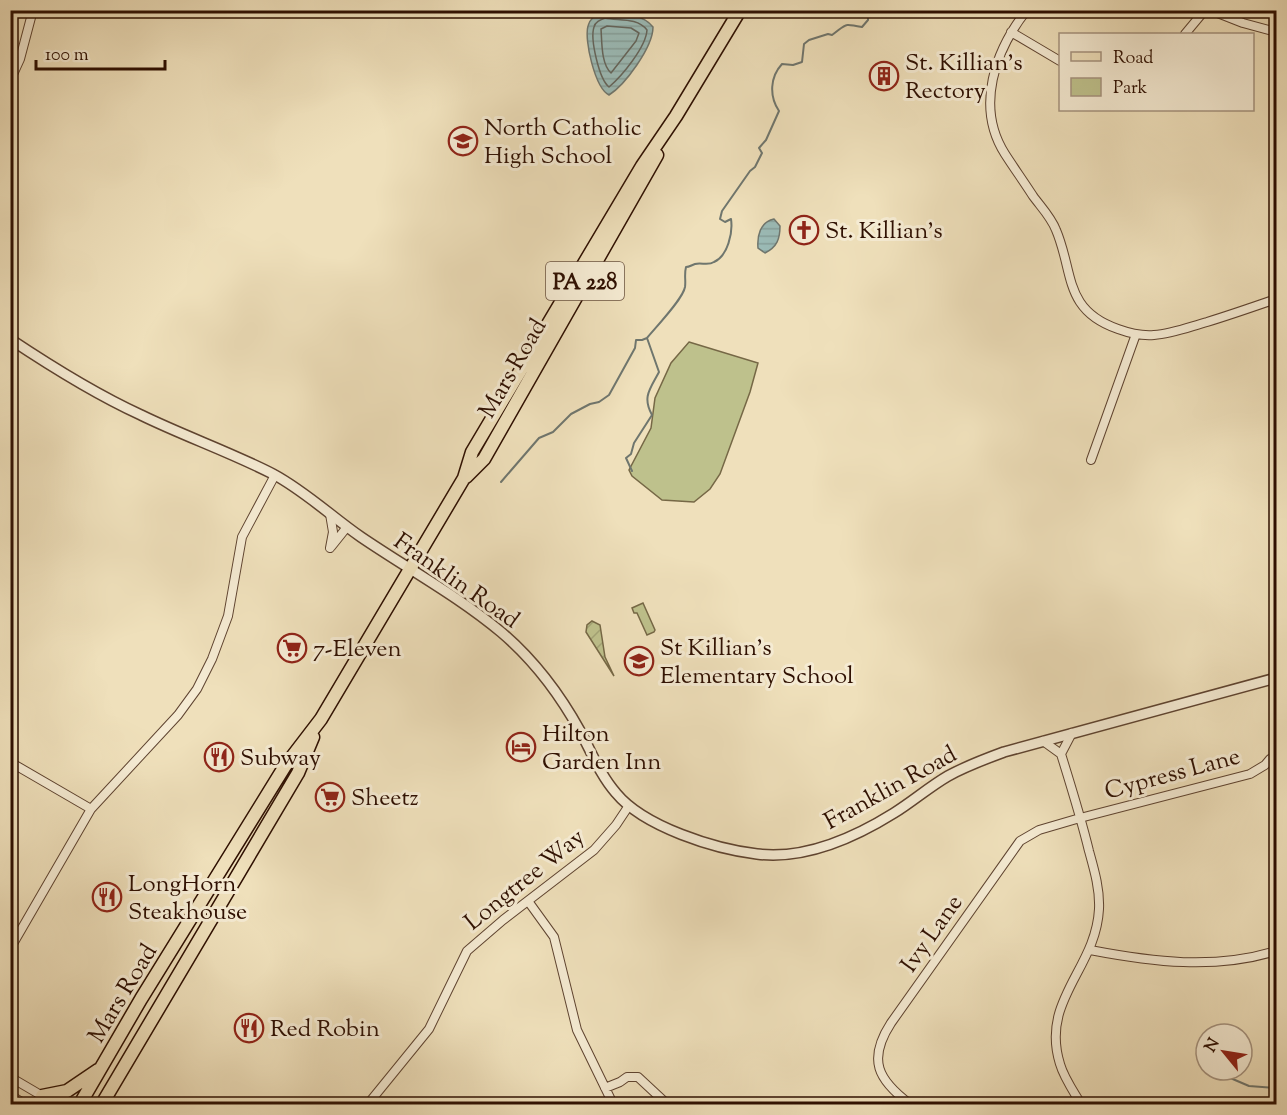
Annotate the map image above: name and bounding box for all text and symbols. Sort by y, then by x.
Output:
scale bar [36,33,165,71]
legend [1059,33,1254,111]
text: 100 m [45,43,89,69]
text: Road [1113,46,1153,72]
place label: St. Killian's Rectory [905,47,1023,109]
building icon: St. Killian's Rectory [868,60,900,92]
text: Park [1113,76,1148,102]
place label: North Catholic High School [484,112,642,174]
school or university icon: North Catholic High School [447,125,479,157]
church icon: St. Killian's [788,214,820,246]
place label: St. Killian's [825,215,943,249]
road number: PA 228 [546,262,624,300]
street label: Mars Road [471,312,556,425]
street label: Franklin Road [386,526,526,638]
supermarket icon: 7-Eleven [276,632,308,664]
place label: St Killian's Elementary School [660,632,854,694]
place label: 7-Eleven [313,633,402,667]
school or university icon: St Killian's Elementary School [623,645,655,677]
place label: Hilton Garden Inn [542,718,661,780]
hotel icon: Hilton Garden Inn [505,731,537,763]
street label: Franklin Road [818,738,964,839]
restaurant icon: Subway [203,741,235,773]
street label: Cypress Lane [1101,741,1244,809]
place label: Subway [240,742,321,776]
supermarket icon: Sheetz [314,781,346,813]
place label: Sheetz [351,782,419,816]
street label: Longtree Way [458,821,593,940]
place label: LongHorn Steakhouse [128,868,247,930]
restaurant icon: LongHorn Steakhouse [91,881,123,913]
street label: Ivy Lane [893,888,972,980]
street label: Mars Road [81,938,167,1050]
restaurant icon: Red Robin [233,1012,265,1044]
place label: Red Robin [270,1013,380,1047]
north arrow [1194,1022,1254,1082]
text: N [1200,1034,1226,1057]

